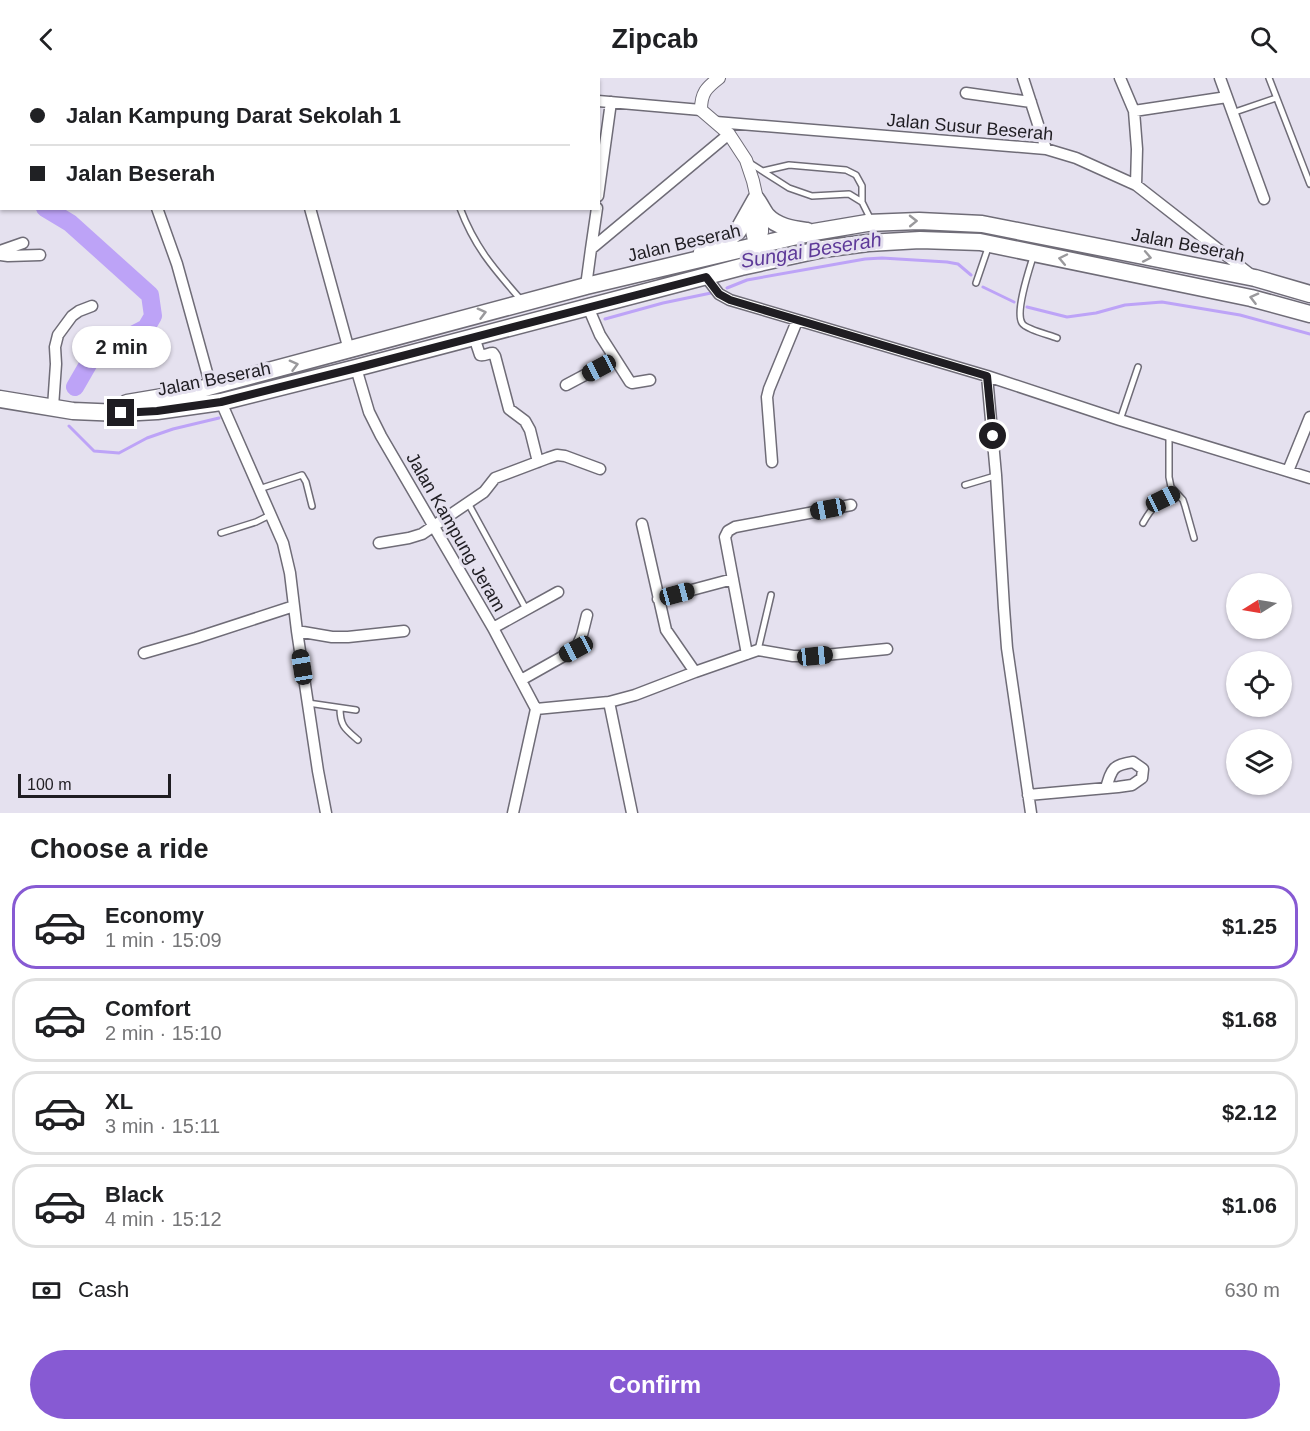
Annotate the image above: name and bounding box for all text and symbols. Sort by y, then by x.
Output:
icon: back [30,23,63,56]
icon: search [1247,23,1280,56]
text: Zipcab [611,24,699,54]
text: Jalan Kampung Darat Sekolah 1 [66,103,401,128]
street label: Jalan Susur Beserah [886,110,1054,144]
text: Jalan Beserah [66,161,215,186]
one-way arrow [909,215,918,227]
street label: Jalan Beserah [626,220,742,266]
street label: Jalan Beserah [1130,224,1246,266]
water label: Sungai Beserah [739,228,883,272]
one-way arrow [1142,250,1152,263]
one-way arrow [1058,253,1068,266]
one-way arrow [1249,293,1259,306]
one-way arrow [477,308,487,321]
callout: 2 min [72,326,170,368]
text: 2 min [95,336,148,358]
car [579,352,619,384]
street label: Jalan Beserah [156,358,272,400]
one-way arrow [288,360,299,372]
route end [107,399,134,426]
route start [979,422,1006,449]
street label: Jalan Kampung Jeram [402,449,510,615]
car [1143,483,1183,515]
car [809,497,847,521]
north arrow [1226,573,1292,639]
map controls [1226,573,1292,795]
car [657,581,697,607]
car [556,633,596,665]
car [796,645,834,667]
car [290,648,314,686]
button: locate [1226,651,1292,717]
button: layers [1226,729,1292,795]
scale bar [18,771,171,798]
text: 100 m [27,776,71,793]
text: Choose a ride [30,834,209,864]
icon: car [33,900,87,954]
text: Economy [105,903,204,928]
text: $1.25 [1222,914,1277,939]
text: 1 min · 15:09 [105,929,222,951]
icon: car [33,993,87,1047]
text: Comfort [105,996,191,1021]
text: $1.68 [1222,1007,1277,1032]
text: 2 min · 15:10 [105,1022,222,1044]
icon: car [33,1086,87,1140]
text: XL [105,1089,133,1114]
text: $2.12 [1222,1100,1277,1125]
text: 3 min · 15:11 [105,1115,220,1137]
icon: car [33,1179,87,1233]
text: Black [105,1182,164,1207]
text: $1.06 [1222,1193,1277,1218]
text: 4 min · 15:12 [105,1208,222,1230]
icon: cash [30,1274,63,1307]
text: Cash [78,1277,129,1302]
text: 630 m [1224,1279,1280,1301]
button: Confirm [30,1350,1280,1419]

